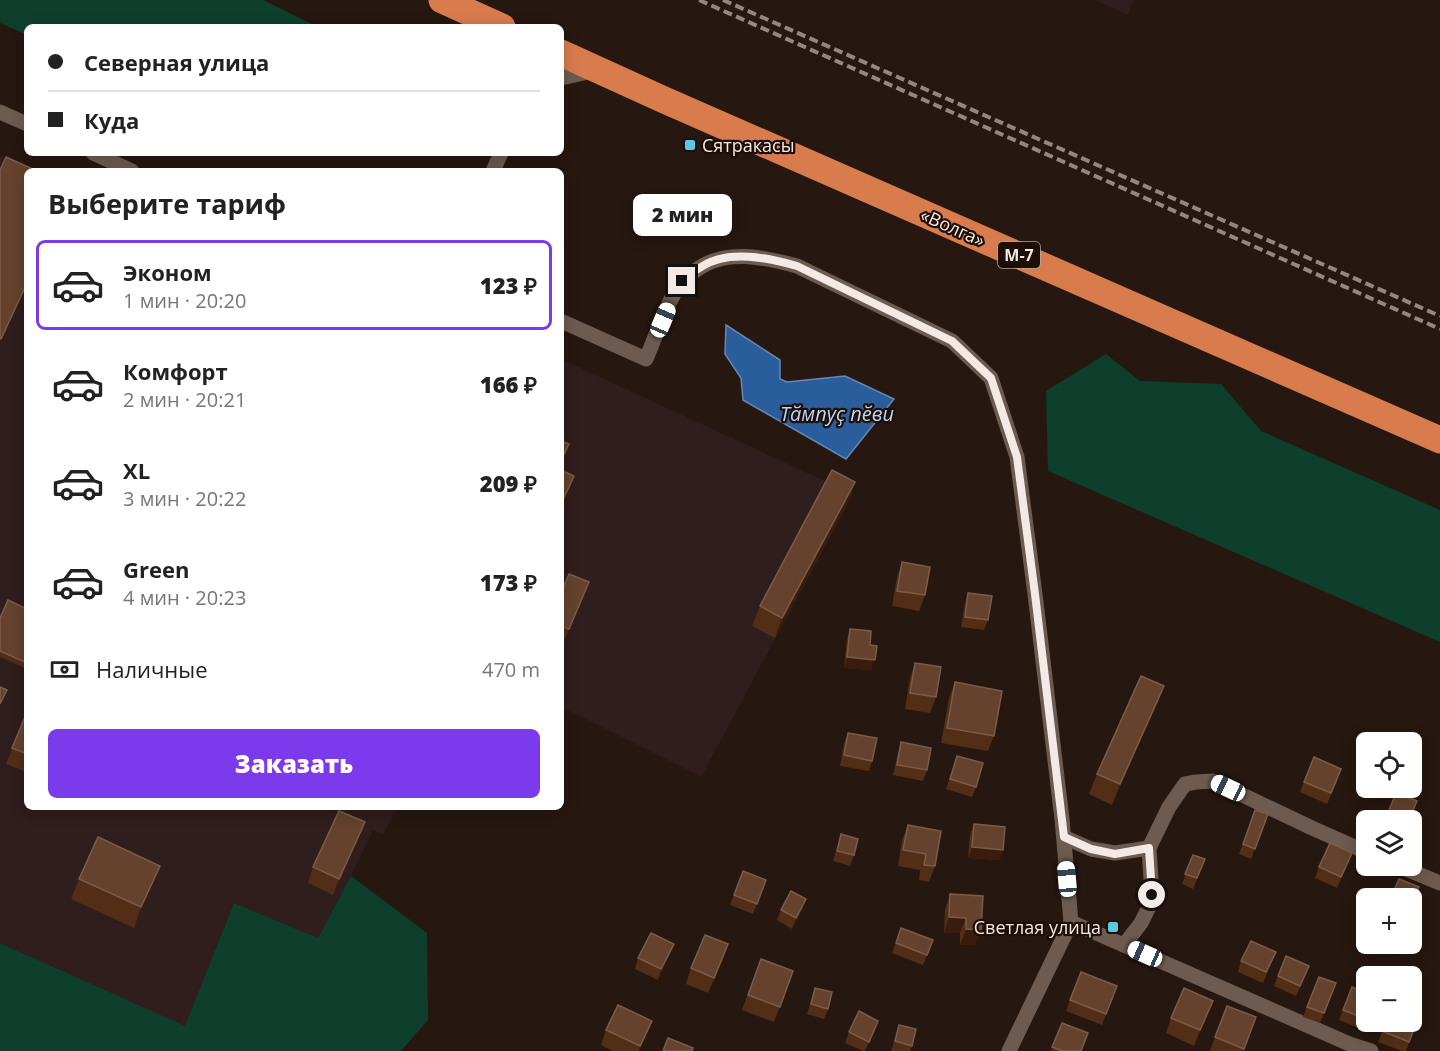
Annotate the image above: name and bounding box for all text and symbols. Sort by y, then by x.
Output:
text: Северная улица [84,47,269,77]
text: Куда [84,105,139,135]
place label: Сятракасы [702,133,795,157]
marker: Сятракасы [683,138,697,152]
text: Выберите тариф [48,185,286,222]
callout: 2 мин [632,194,732,236]
text: 2 мин [652,201,713,228]
street label: «Волга» [917,202,989,252]
road number: М-7 [998,242,1040,268]
text: Эконом [123,257,212,287]
icon: car [51,258,105,312]
route end [668,267,695,294]
text: 123 ₽ [480,270,537,300]
text: 1 мин · 20:20 [123,287,246,314]
car [648,300,678,340]
text: Комфорт [123,356,228,386]
icon: car [51,357,105,411]
text: 166 ₽ [480,369,537,399]
text: 2 мин · 20:21 [123,386,246,413]
water label: Тӑмпуҫ пӗви [780,400,894,427]
text: XL [123,455,150,485]
icon: car [51,456,105,510]
text: 209 ₽ [480,468,537,498]
text: 3 мин · 20:22 [123,485,246,512]
text: Green [123,554,189,584]
icon: car [51,555,105,609]
text: 173 ₽ [480,567,537,597]
text: 4 мин · 20:23 [123,584,246,611]
icon: cash [48,653,81,686]
text: Наличные [96,654,208,684]
text: 470 m [482,656,540,683]
button: Заказать [48,729,540,798]
map controls [1356,732,1422,1032]
button: locate [1356,732,1422,798]
car [1208,772,1248,804]
button: layers [1356,810,1422,876]
car [1056,860,1078,898]
route start [1138,881,1165,908]
button: + [1356,888,1422,954]
place label: Светлая улица [974,915,1101,939]
marker: Светлая улица [1106,920,1120,934]
car [1125,938,1165,970]
button: − [1356,966,1422,1032]

